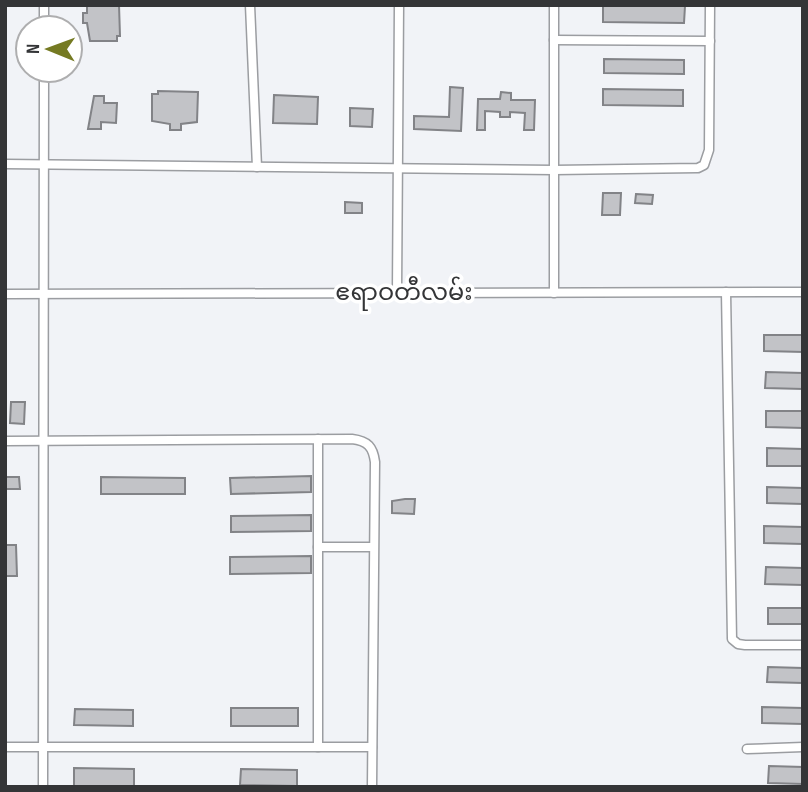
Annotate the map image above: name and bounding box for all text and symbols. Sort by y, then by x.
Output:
north arrow [14,14,84,84]
text: N [22,43,45,54]
street label: ဧရာဝတီလမ်း [335,276,473,311]

